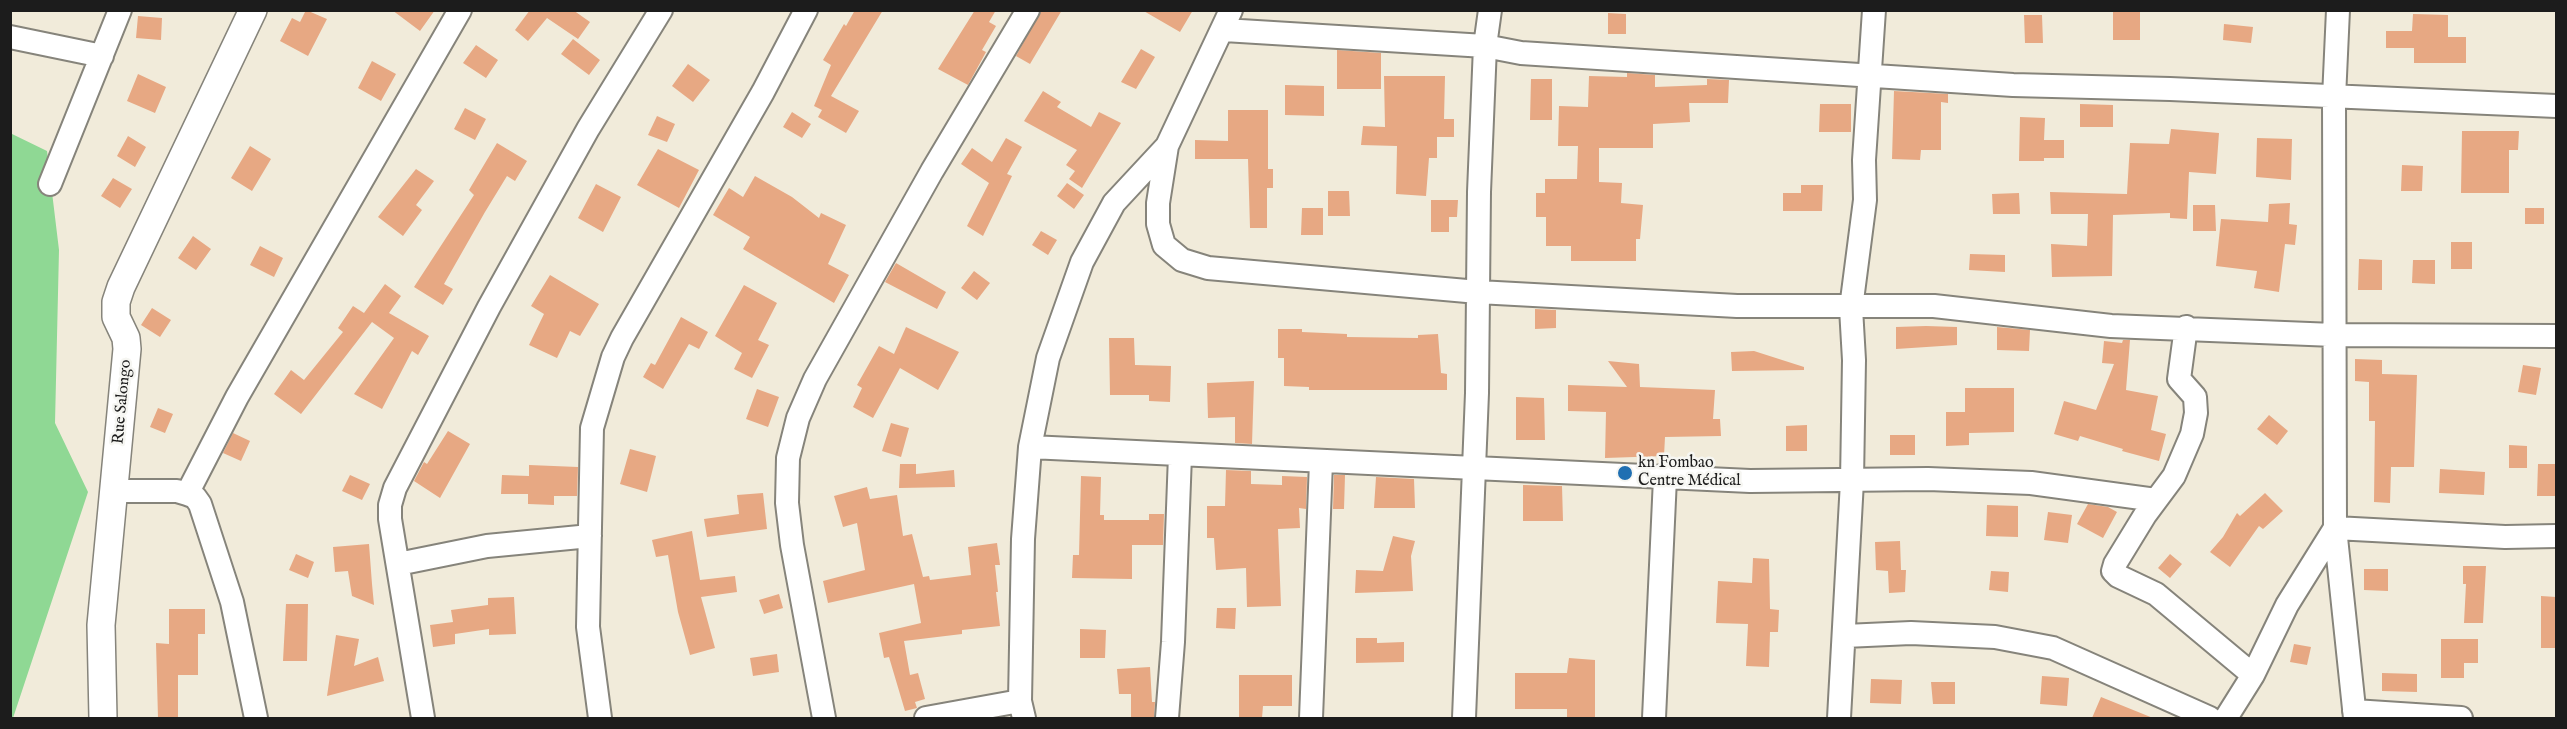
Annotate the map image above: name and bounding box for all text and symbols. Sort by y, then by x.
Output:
street label: Rue Salongo [110,359,136,445]
place label: kn Fombao Centre Médical [1638,454,1741,492]
marker: kn Fombao Centre Médical [1616,464,1634,482]

